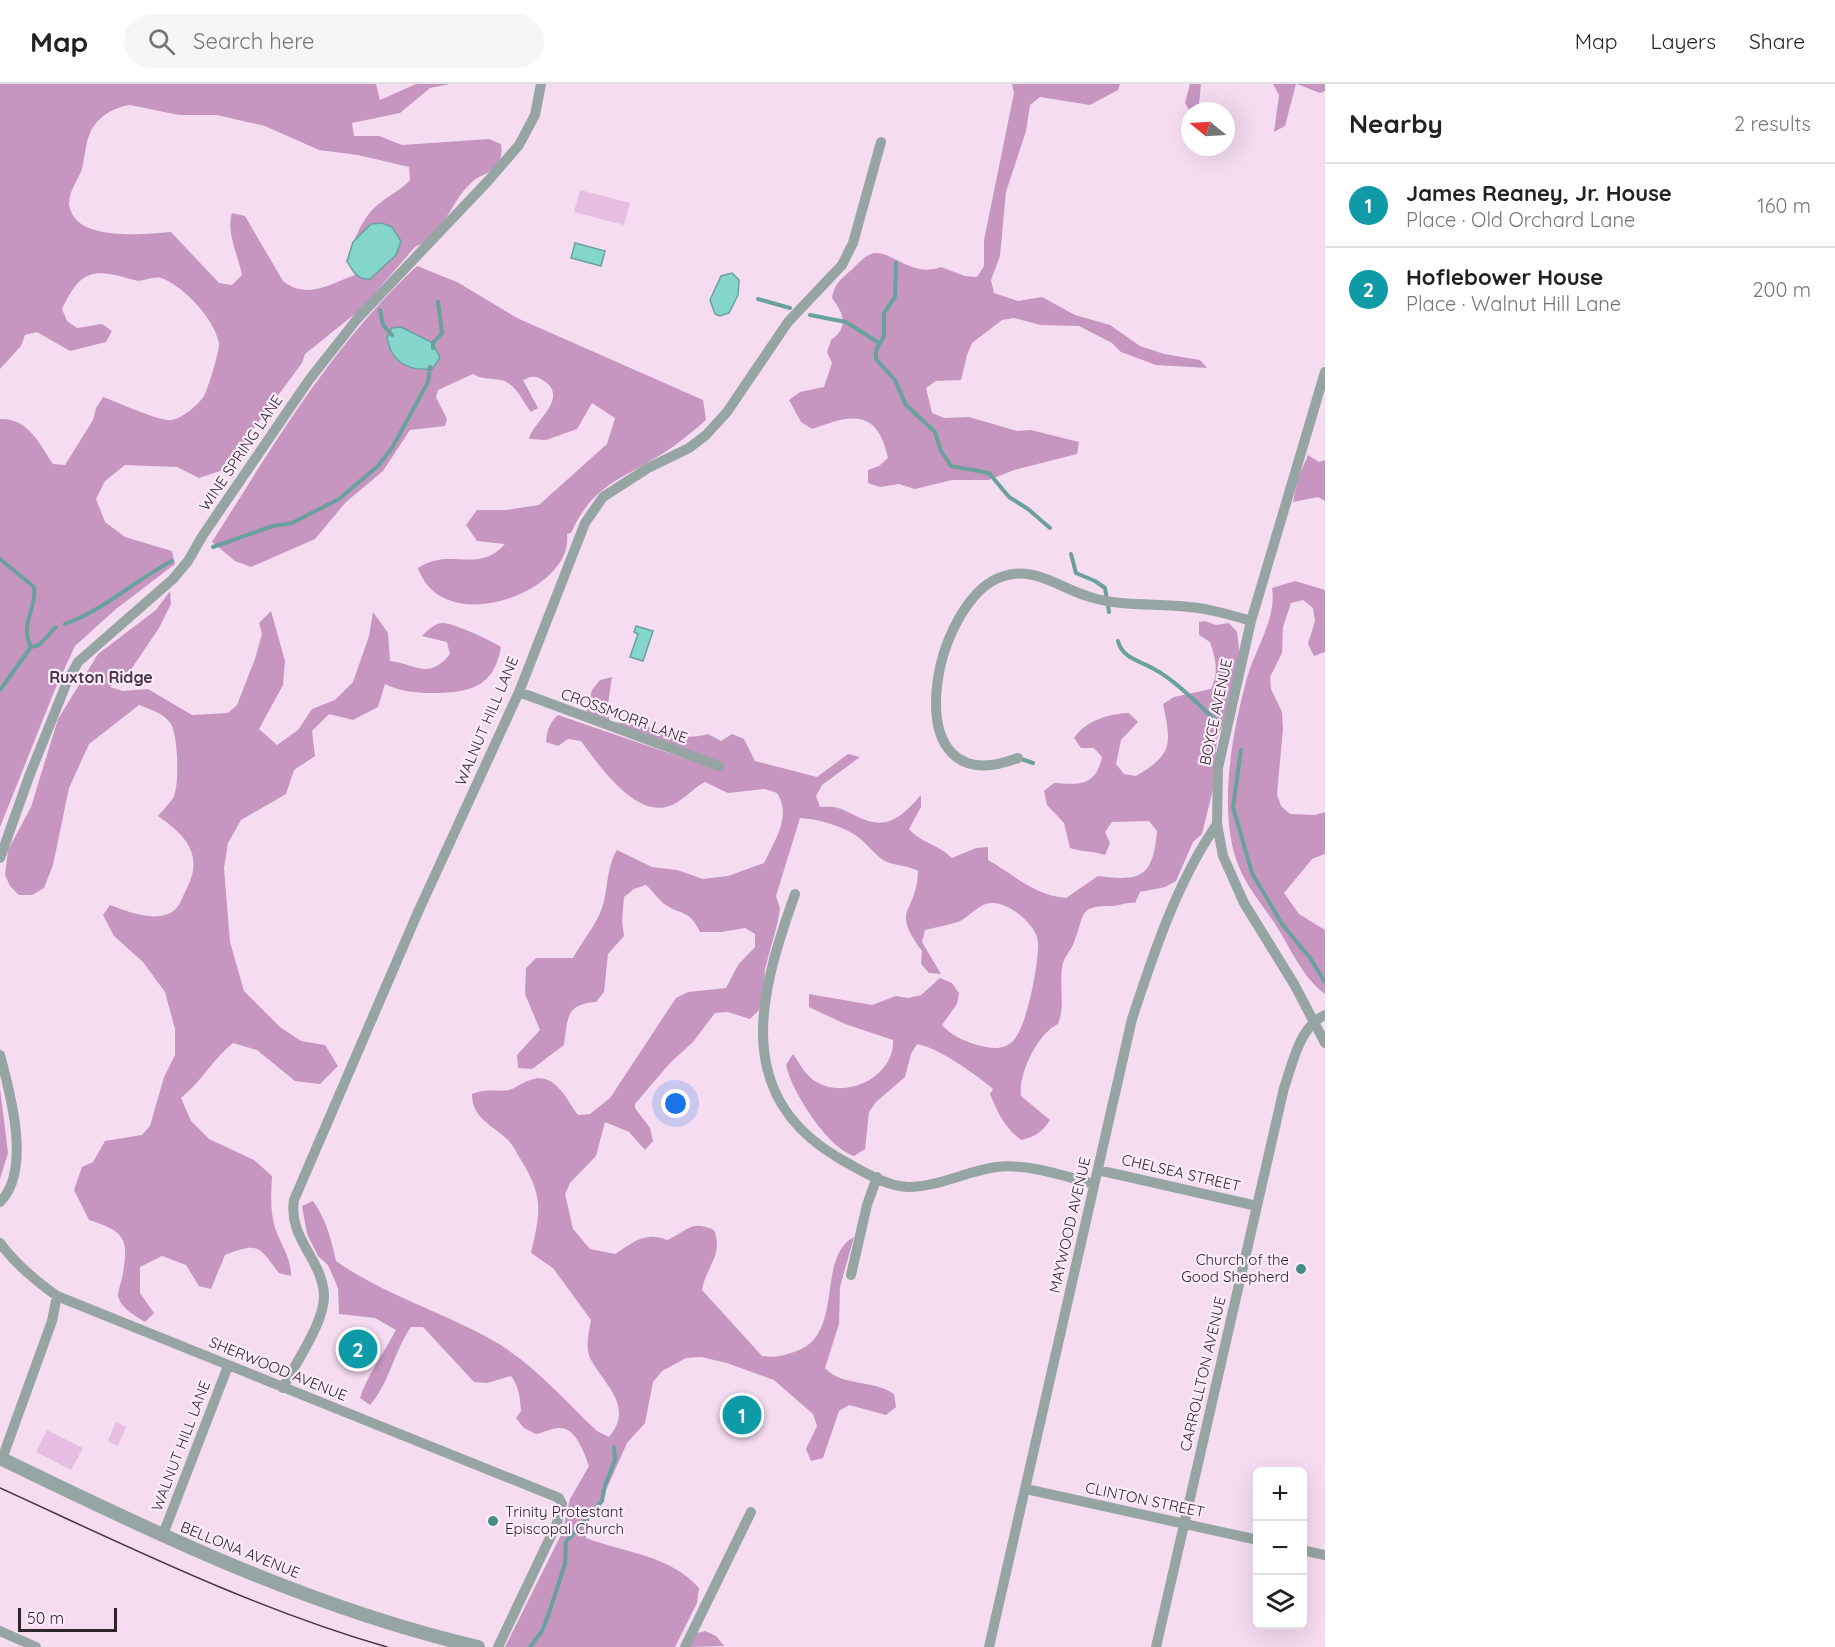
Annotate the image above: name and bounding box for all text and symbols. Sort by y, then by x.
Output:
search box [124,14,544,68]
text: Map [30,24,88,59]
icon: search [145,25,178,58]
text: Search here [193,27,315,55]
text: Map [1575,28,1618,54]
text: Layers [1651,28,1716,54]
text: Share [1749,28,1805,54]
north arrow [1181,102,1235,156]
text: Nearby [1349,107,1443,140]
text: 2 results [1734,111,1811,136]
text: James Reaney, Jr. House [1406,179,1672,207]
text: 1 [1365,193,1372,218]
text: 160 m [1757,193,1811,218]
text: Place · Old Orchard Lane [1406,207,1635,232]
text: Hoflebower House [1406,263,1603,291]
text: 2 [1363,277,1374,302]
text: 200 m [1752,277,1811,302]
text: Place · Walnut Hill Lane [1406,291,1621,316]
street label: WINE SPRING LANE [195,391,286,514]
street label: WALNUT HILL LANE [451,653,522,788]
street label: BOYCE AVENUE [1195,657,1236,767]
district label: Ruxton Ridge [49,667,153,687]
street label: CROSSMORR LANE [558,684,690,747]
your location [661,1089,690,1118]
street label: CHELSEA STREET [1120,1150,1242,1195]
street label: MAYWOOD AVENUE [1045,1155,1094,1295]
place label: Church of the Good Shepherd [1181,1250,1289,1286]
marker: Church of the Good Shepherd [1294,1262,1308,1276]
street label: CARROLLTON AVENUE [1175,1295,1230,1453]
pin: 2 [338,1326,378,1372]
street label: SHERWOOD AVENUE [206,1332,350,1405]
street label: WALNUT HILL LANE [147,1378,214,1514]
pin: 1 [722,1392,762,1438]
map controls [1253,1467,1307,1629]
button: + [1253,1467,1307,1521]
street label: CLINTON STREET [1084,1478,1206,1521]
place label: Trinity Protestant Episcopal Church [505,1502,624,1538]
marker: Trinity Protestant Episcopal Church [486,1514,500,1528]
street label: BELLONA AVENUE [178,1517,303,1582]
button: − [1253,1521,1307,1575]
button: layers [1253,1575,1307,1629]
scale bar [18,1605,117,1632]
text: 50 m [27,1608,64,1628]

